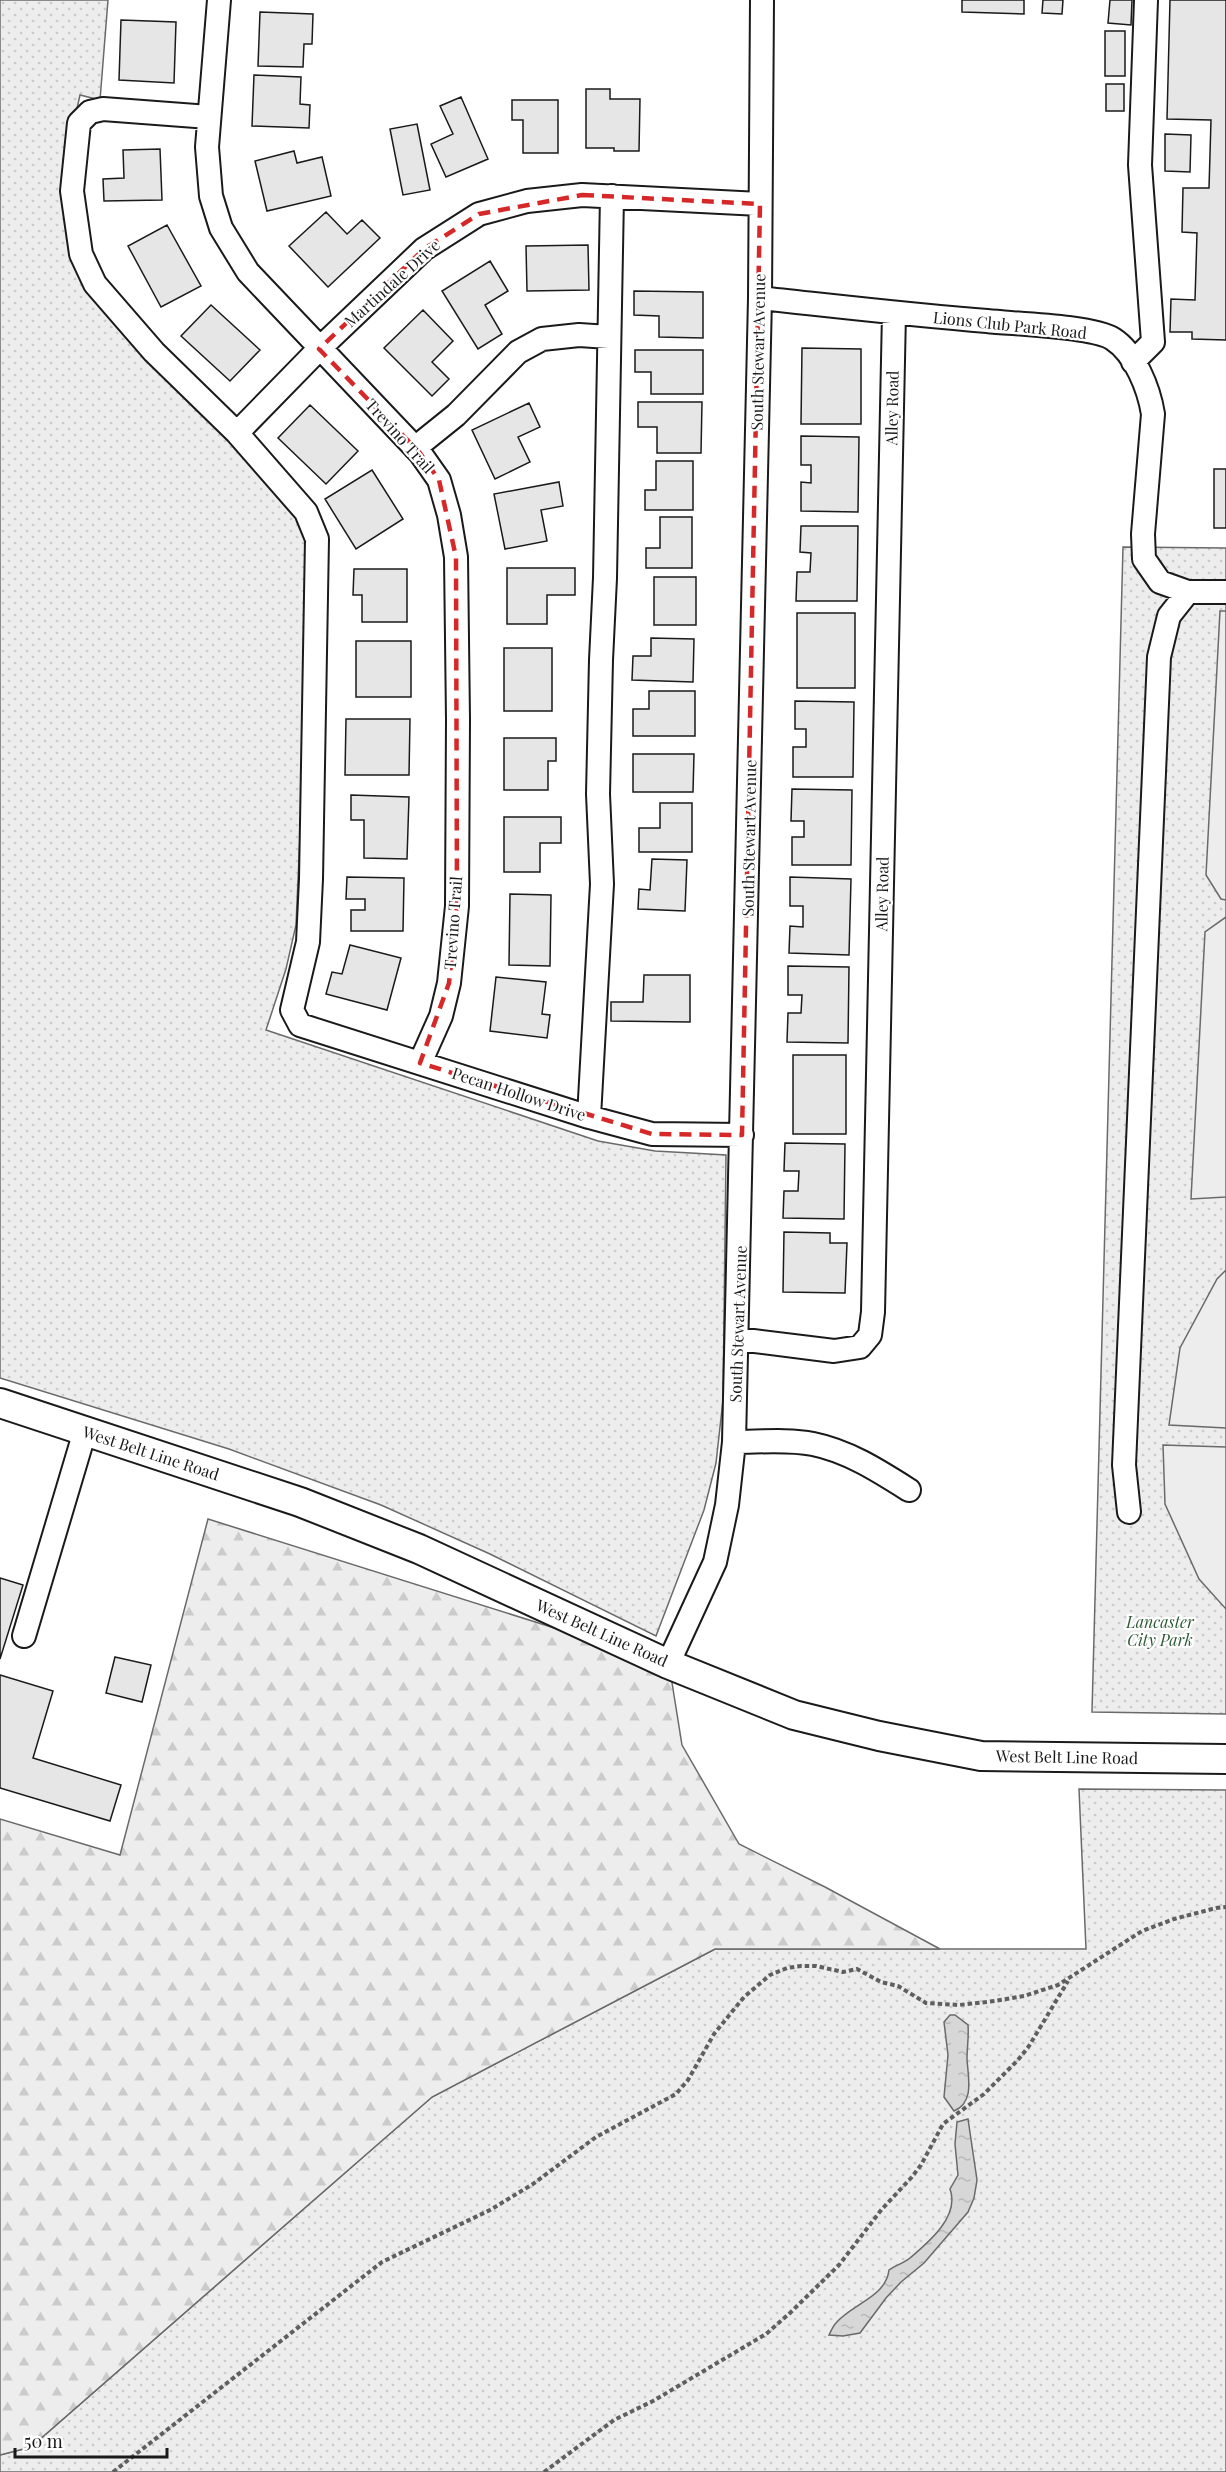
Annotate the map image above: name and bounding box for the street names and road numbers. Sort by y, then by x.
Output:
street label: Martindale Drive [339,234,444,331]
street label: South Stewart Avenue [746,273,769,431]
street label: Lions Club Park Road [932,306,1088,343]
street label: Alley Road [880,370,903,447]
street label: Trevino Trail [361,394,440,478]
street label: South Stewart Avenue [737,759,760,917]
street label: Alley Road [870,856,893,933]
street label: Trevino Trail [439,875,466,970]
street label: Pecan Hollow Drive [449,1062,589,1125]
street label: South Stewart Avenue [724,1245,751,1403]
street label: West Belt Line Road [79,1420,222,1484]
street label: West Belt Line Road [532,1594,671,1671]
street label: West Belt Line Road [995,1745,1138,1768]

